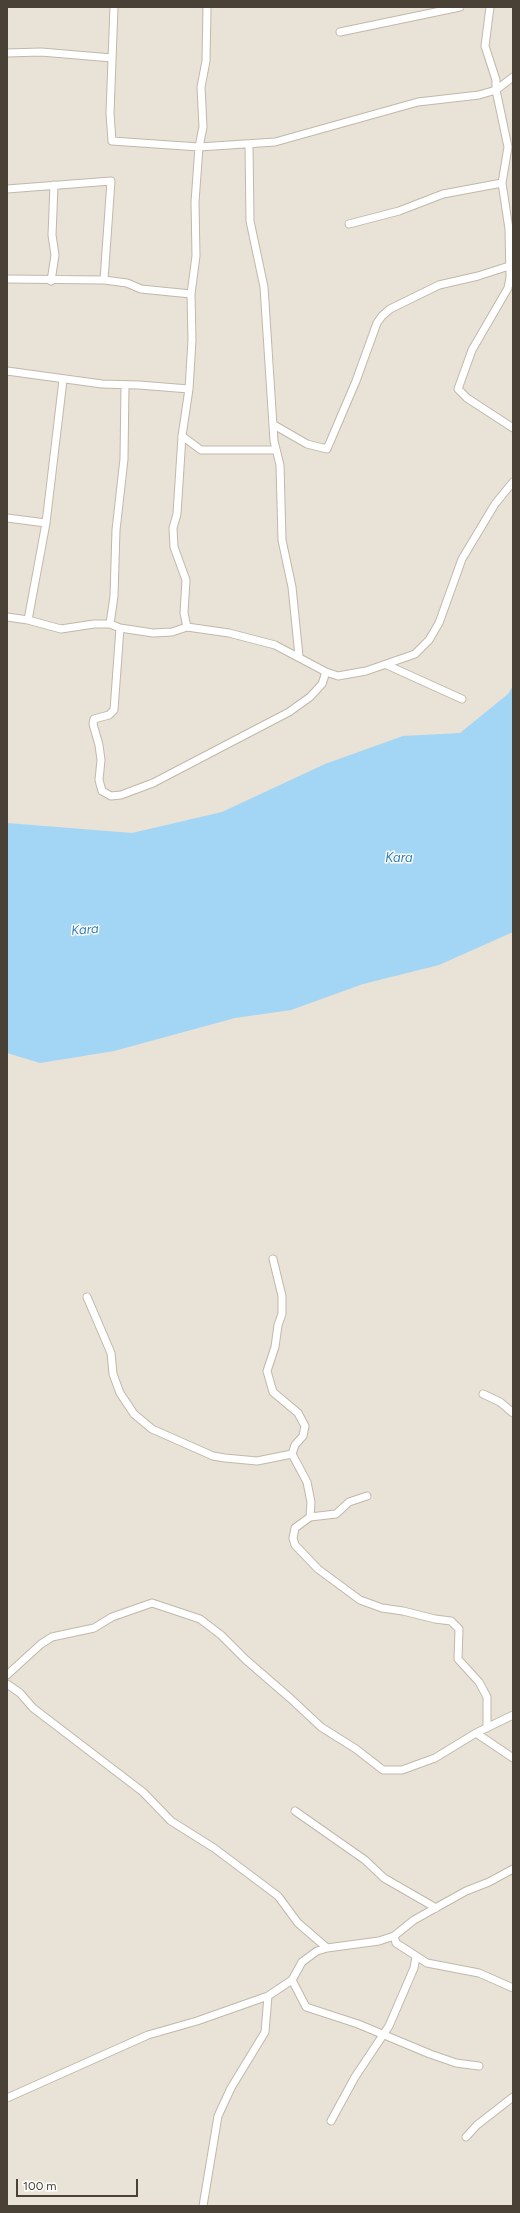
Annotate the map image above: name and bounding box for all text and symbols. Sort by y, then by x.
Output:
water label: Kara [385,850,413,866]
water label: Kara [71,921,99,939]
scale bar [18,2171,140,2197]
text: 100 m [23,2179,57,2193]

